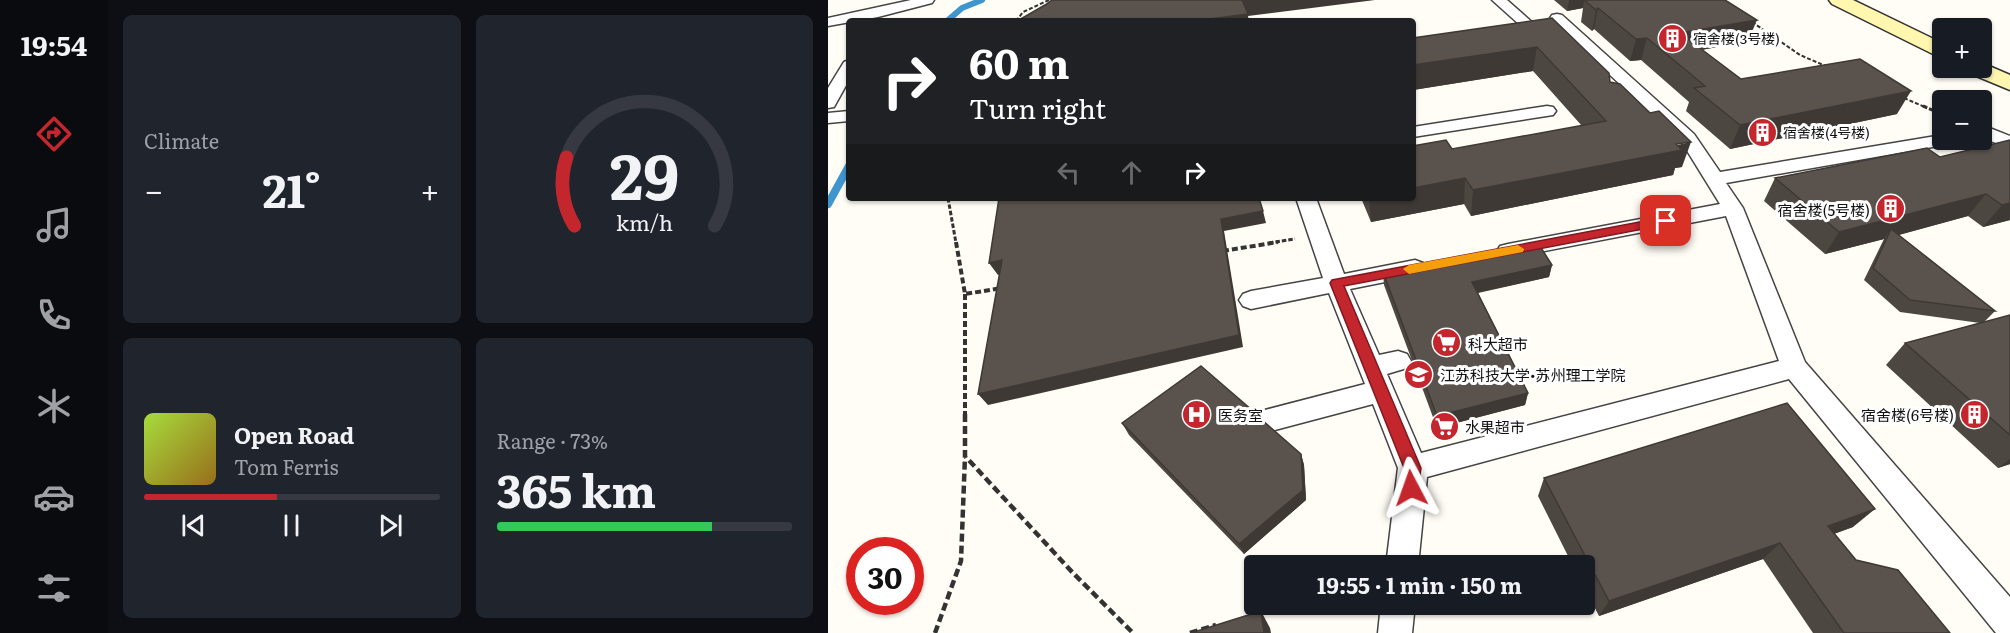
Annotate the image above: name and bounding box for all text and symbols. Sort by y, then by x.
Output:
map controls [1932,18,1992,150]
button: + [1932,18,1992,78]
building icon: 宿舍楼(3号楼) [1656,22,1688,54]
text: 19:54 [21,24,87,64]
place label: 宿舍楼(3号楼) [1693,28,1780,48]
text: 60 m [969,30,1070,92]
icon: right [870,42,948,120]
text: Turn right [969,87,1106,127]
button: − [1932,90,1992,150]
icon: directions [33,113,75,155]
building icon: 宿舍楼(4号楼) [1746,116,1778,148]
place label: 宿舍楼(4号楼) [1783,122,1870,142]
text: Climate [144,125,219,155]
text: 29 [610,127,679,219]
text: 21° [262,155,321,222]
icon: left [1052,156,1085,189]
icon: ahead [1115,156,1148,189]
icon: right [1178,156,1211,189]
text: − [144,164,163,213]
text: + [420,164,439,213]
building icon: 宿舍楼(5号楼) [1875,193,1907,225]
pin [1640,195,1691,246]
place label: 宿舍楼(5号楼) [1777,198,1870,221]
icon: music [33,204,75,246]
icon: arrive [1649,204,1682,237]
text: km/h [616,206,673,238]
icon: phone [33,294,75,336]
supermarket icon: 科大超市 [1431,327,1463,359]
place label: 科大超市 [1468,332,1528,355]
school or university icon: 江苏科技大学•苏州理工学院 [1403,358,1435,390]
place label: 江苏科技大学•苏州理工学院 [1440,363,1626,386]
icon: climate [33,385,75,427]
hospital icon: 医务室 [1181,398,1213,430]
building icon: 宿舍楼(6号楼) [1959,398,1991,430]
place label: 医务室 [1218,403,1263,426]
place label: 宿舍楼(6号楼) [1861,403,1954,426]
supermarket icon: 水果超市 [1428,410,1460,442]
place label: 水果超市 [1465,415,1525,438]
text: Open Road [234,418,354,451]
text: Range · 73% [497,425,608,455]
text: Tom Ferris [234,451,339,481]
text: 365 km [497,455,656,522]
position arrow [1379,456,1443,520]
icon: car [33,476,75,518]
icon: previous [177,509,210,542]
icon: pause [275,509,308,542]
icon: next [374,509,407,542]
speed limit sign: 30 [846,537,924,615]
icon: filters [33,567,75,609]
text: 19:55 · 1 min · 150 m [1317,568,1522,601]

